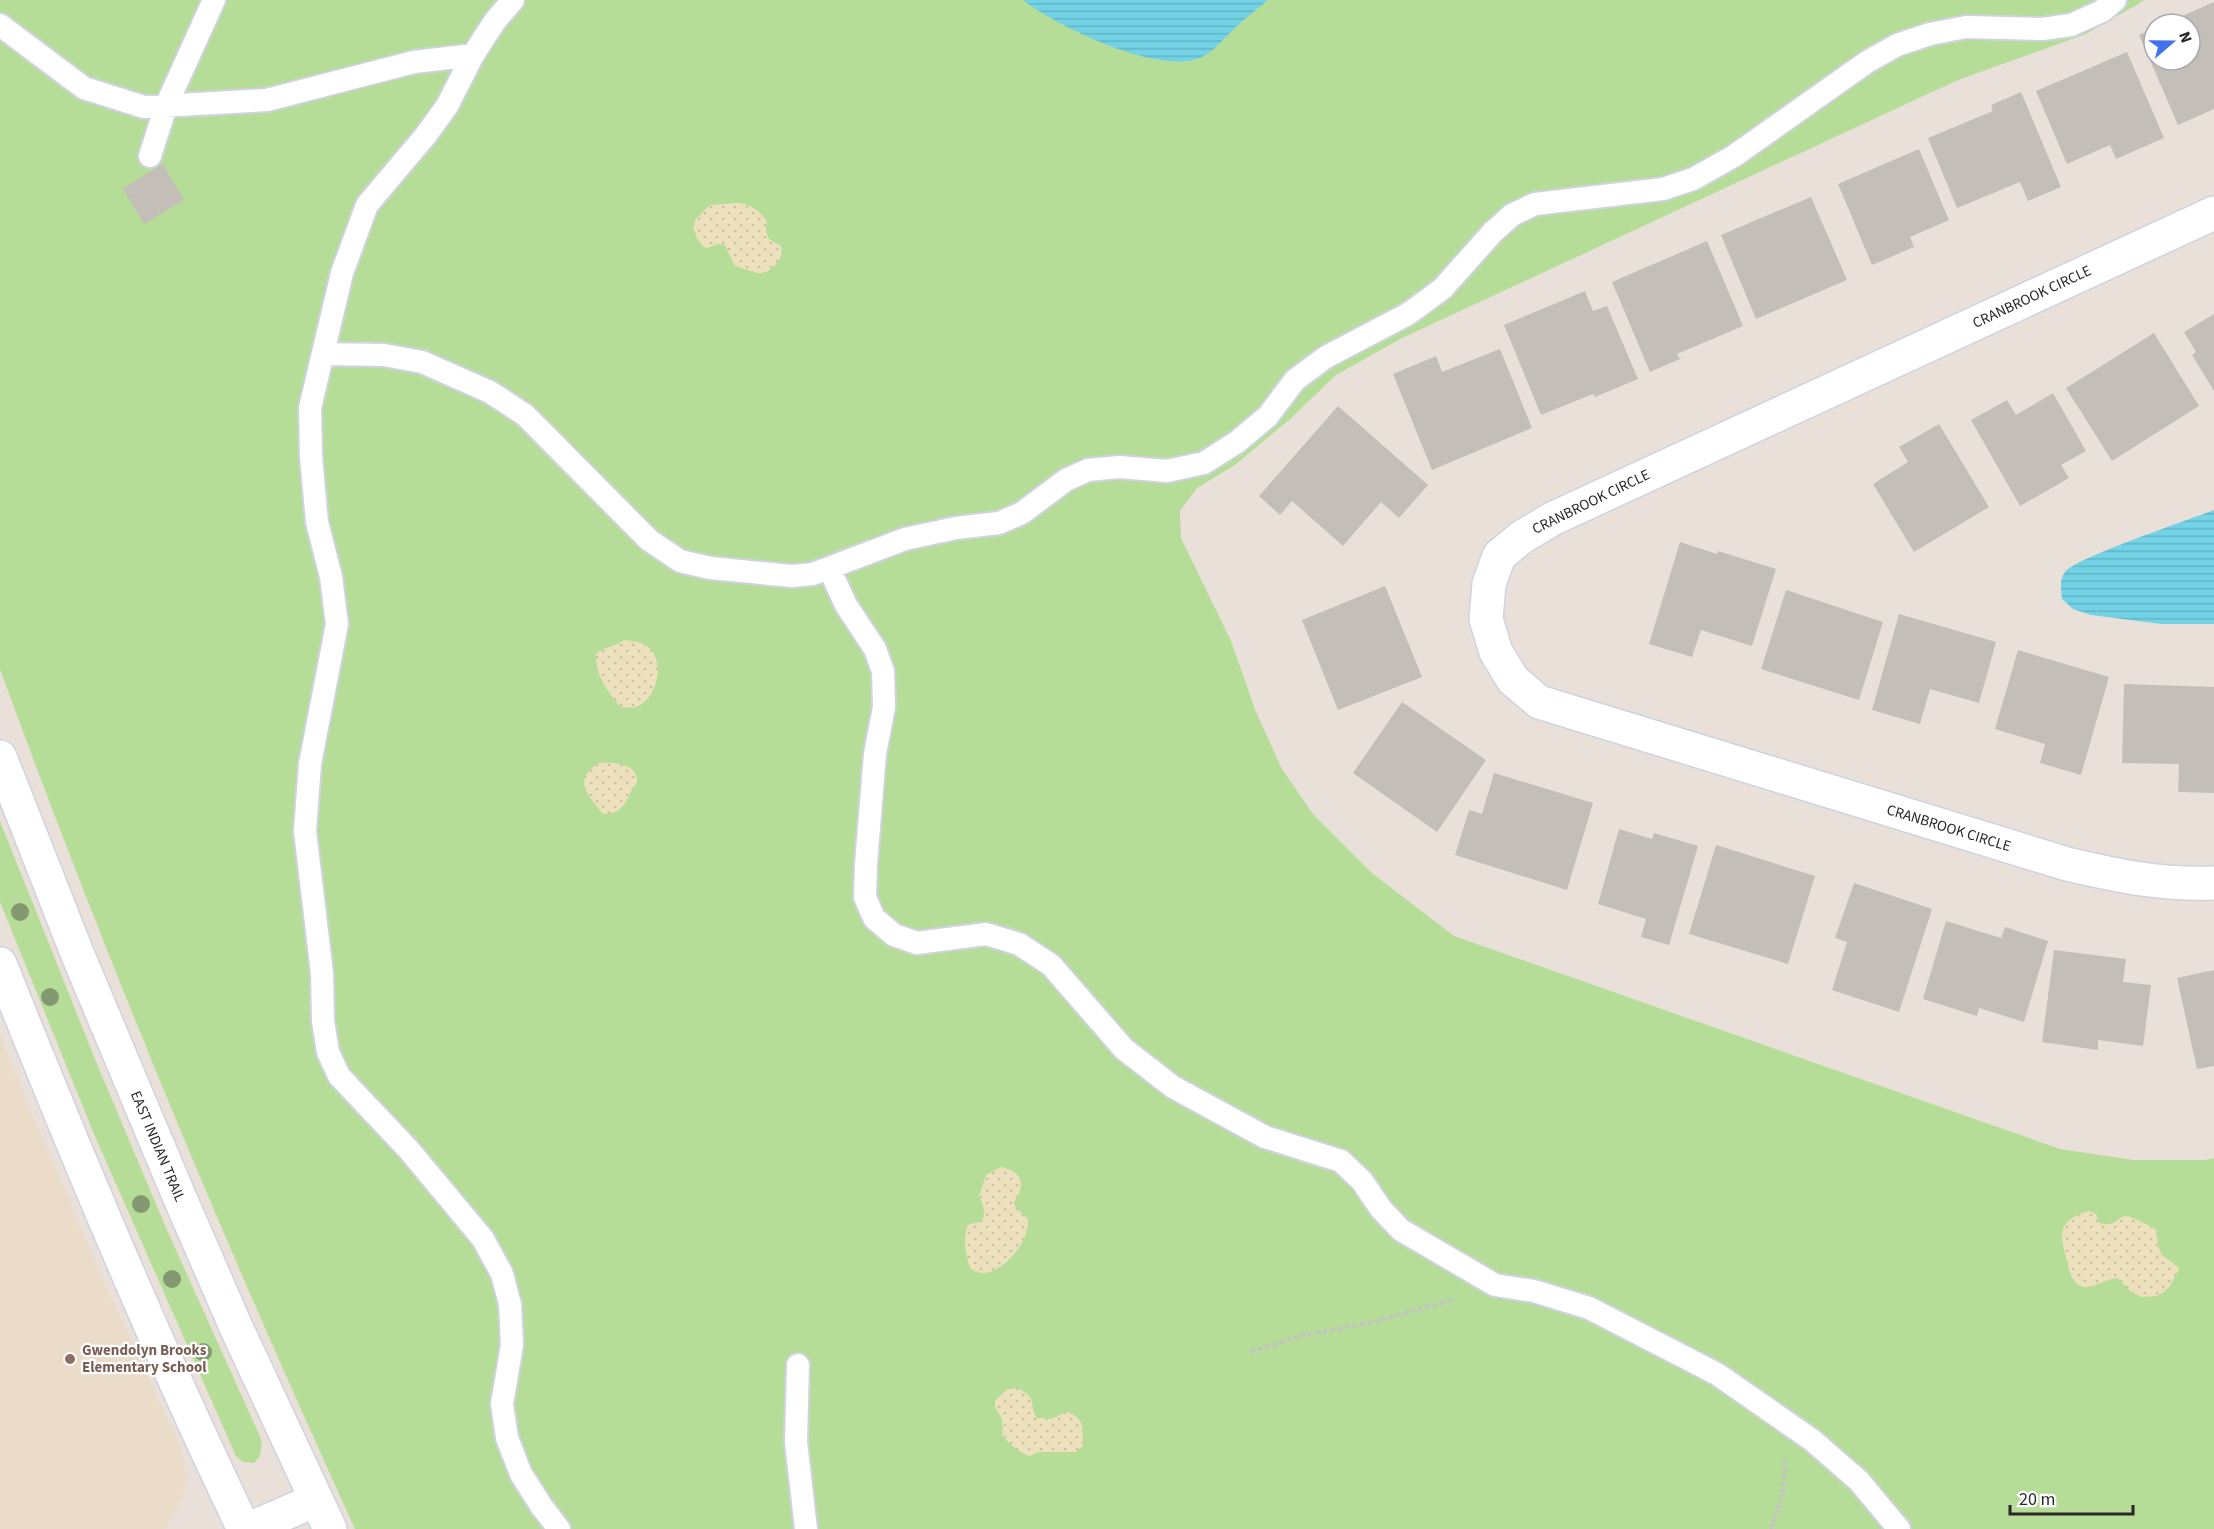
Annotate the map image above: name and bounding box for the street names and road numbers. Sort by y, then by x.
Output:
street label: CRANBROOK CIRCLE [1969,260,2095,334]
street label: CRANBROOK CIRCLE [1529,464,1654,540]
street label: CRANBROOK CIRCLE [1884,799,2014,857]
street label: EAST INDIAN TRAIL [125,1087,191,1205]

